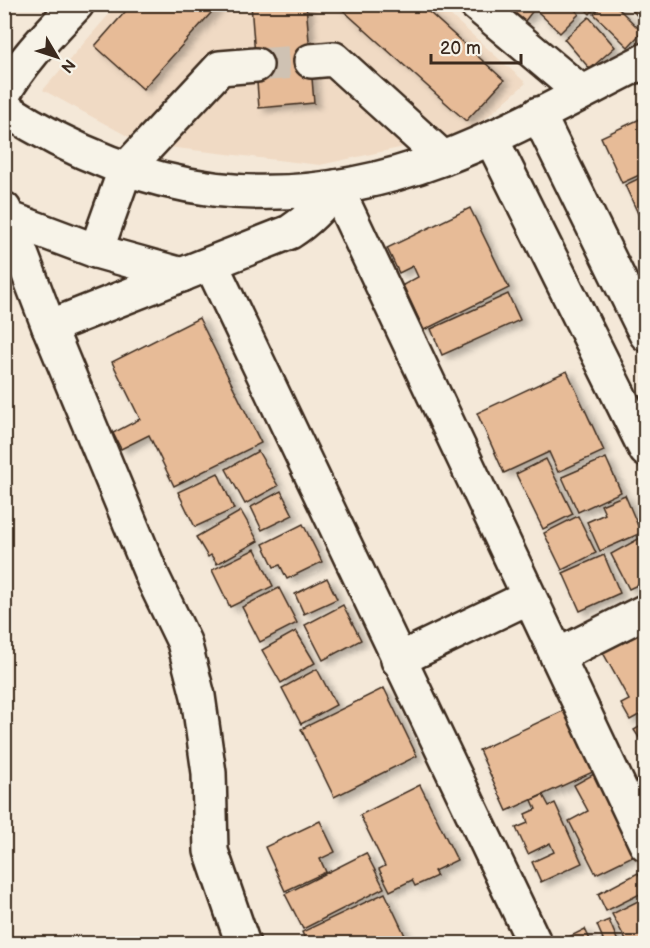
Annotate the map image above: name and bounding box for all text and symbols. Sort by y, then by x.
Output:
north arrow [27,27,87,87]
scale bar [431,27,521,65]
text: 20 m [440,38,481,59]
text: N [56,55,79,76]

